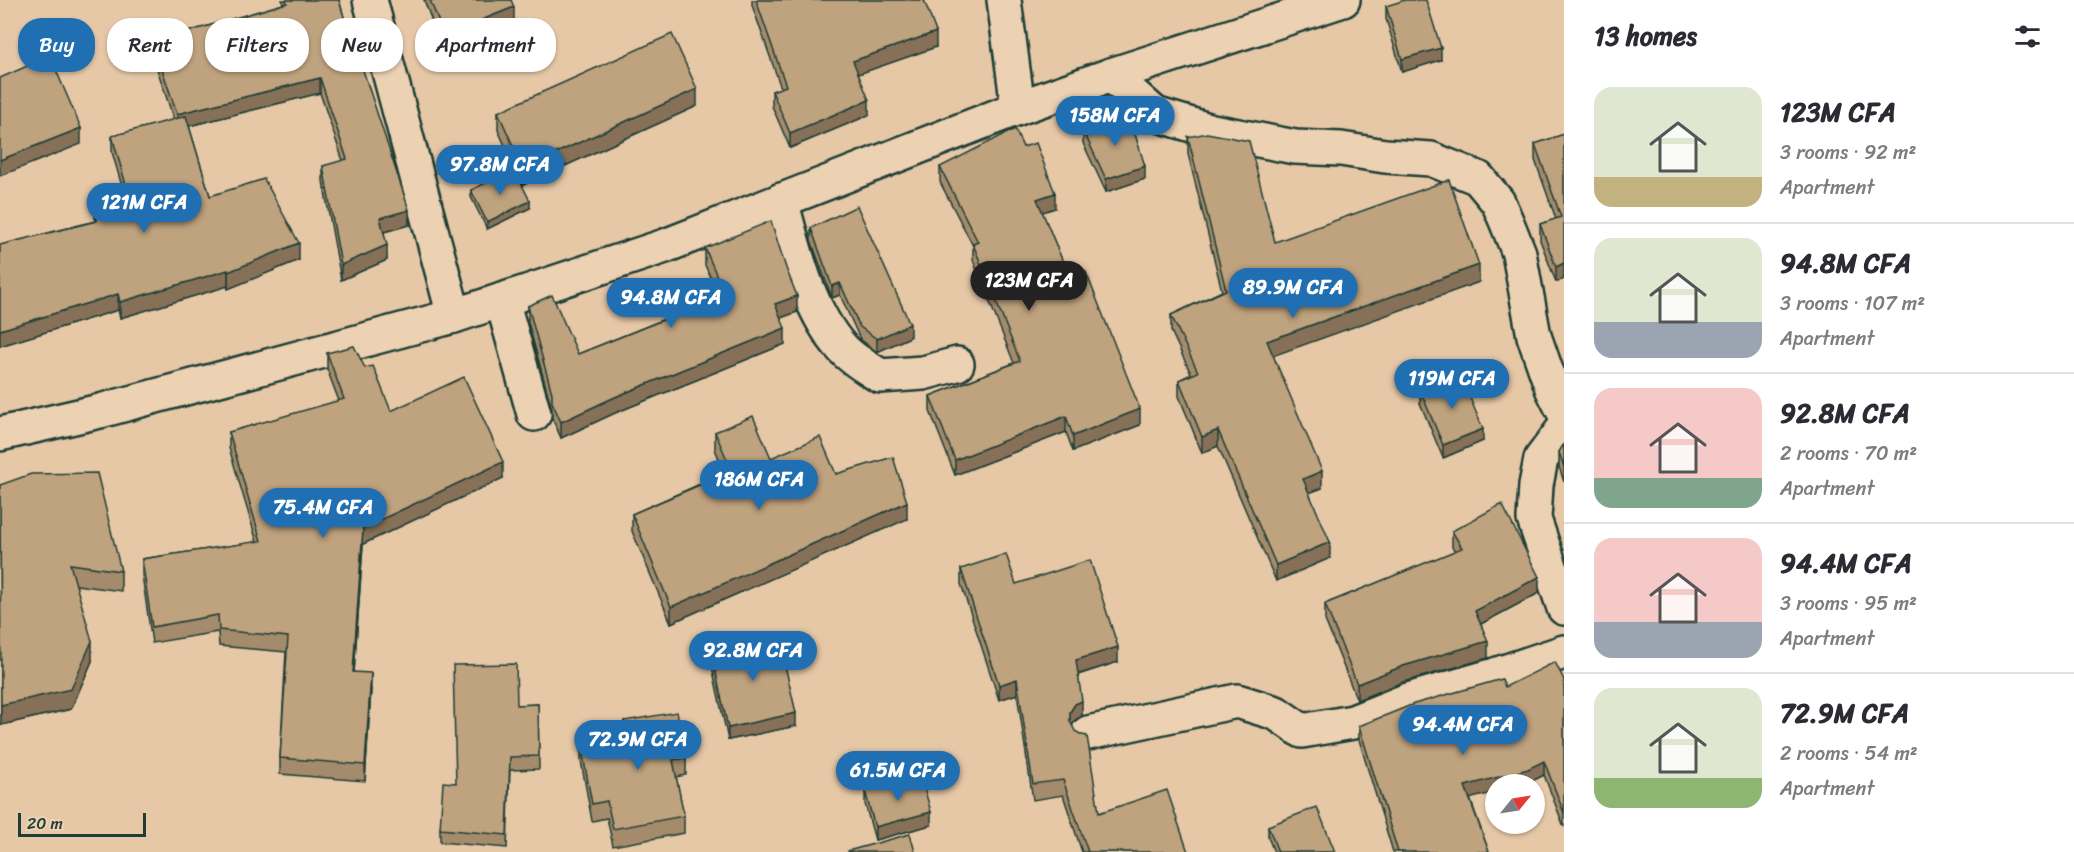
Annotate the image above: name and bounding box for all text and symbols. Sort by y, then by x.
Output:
text: 13 homes [1594,13,1697,59]
chip: Buy [18,18,95,72]
chip: Rent [107,18,193,72]
chip: Filters [205,18,309,72]
chip: New [321,18,403,72]
chip: Apartment [415,18,556,72]
icon: filters [2011,20,2044,53]
text: 123M CFA [1780,89,1896,135]
pin: 158M CFA [1053,96,1177,147]
text: 158M CFA [1070,98,1160,133]
icon: home [1642,111,1714,183]
text: 3 rooms · 92 m² [1780,135,1916,170]
pin: 97.8M CFA [431,145,569,196]
text: 97.8M CFA [450,147,550,182]
text: Apartment [1780,170,1874,205]
pin: 121M CFA [82,183,206,234]
text: 121M CFA [101,185,187,220]
text: 94.8M CFA [1780,240,1911,286]
pin: 123M CFA [967,261,1091,312]
icon: home [1642,262,1714,334]
text: 123M CFA [984,263,1074,298]
pin: 89.9M CFA [1224,268,1362,319]
text: 89.9M CFA [1243,270,1343,305]
pin: 94.8M CFA [602,278,740,329]
text: 94.8M CFA [621,280,721,315]
text: 3 rooms · 107 m² [1780,286,1925,321]
text: Apartment [1780,321,1874,356]
pin: 119M CFA [1390,359,1514,410]
text: 119M CFA [1408,361,1496,396]
text: 92.8M CFA [1780,390,1910,436]
icon: home [1642,412,1714,484]
text: 2 rooms · 70 m² [1780,436,1917,471]
pin: 186M CFA [697,460,821,511]
text: 186M CFA [714,462,804,497]
text: Apartment [1780,471,1874,506]
pin: 75.4M CFA [254,488,392,539]
text: 75.4M CFA [273,490,373,525]
text: 94.4M CFA [1780,540,1912,586]
icon: home [1642,562,1714,634]
text: 3 rooms · 95 m² [1780,586,1917,621]
text: Apartment [1780,621,1874,656]
pin: 92.8M CFA [684,631,822,682]
text: 92.8M CFA [703,633,803,668]
text: 72.9M CFA [1780,690,1909,736]
pin: 94.4M CFA [1394,705,1532,756]
text: 94.4M CFA [1412,707,1514,742]
icon: home [1642,712,1714,784]
pin: 72.9M CFA [569,720,707,771]
text: 72.9M CFA [588,722,688,757]
text: 2 rooms · 54 m² [1780,736,1918,771]
pin: 61.5M CFA [829,751,967,802]
text: 61.5M CFA [850,753,946,788]
text: Apartment [1780,771,1874,806]
north arrow [1485,774,1545,834]
map controls [1485,774,1545,834]
text: 20 m [27,809,63,838]
scale bar [18,810,146,838]

